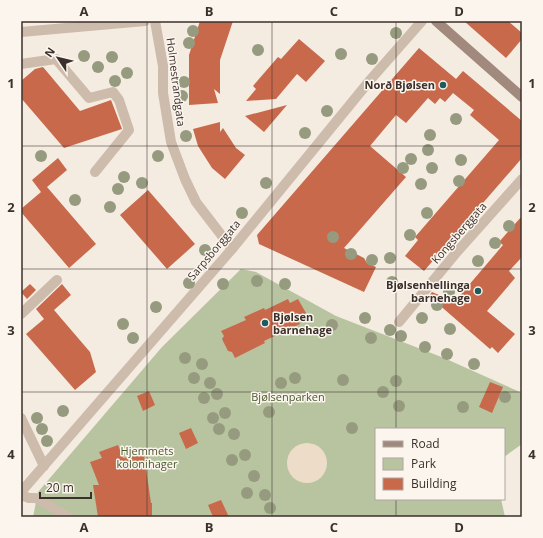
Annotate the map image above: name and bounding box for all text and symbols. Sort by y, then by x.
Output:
text: A [80,2,89,20]
text: B [205,2,214,20]
text: C [330,2,338,20]
text: D [454,2,464,20]
street label: Holmestrandgata [164,37,189,127]
north arrow [38,38,78,78]
text: N [41,44,58,60]
text: 1 [7,74,15,92]
text: 1 [528,74,536,92]
place label: Norð Bjølsen [364,77,435,92]
marker: Norð Bjølsen [438,80,448,90]
text: 2 [7,198,15,216]
text: 2 [528,198,536,216]
street label: Kongsberggata [428,199,489,267]
street label: Sarpsborggata [184,216,243,283]
place label: Bjølsenhellinga barnehage [386,277,470,305]
marker: Bjølsenhellinga barnehage [473,286,483,296]
place label: Bjølsen barnehage [273,309,332,337]
marker: Bjølsen barnehage [260,318,270,328]
text: 3 [7,321,15,339]
text: 3 [528,321,536,339]
park label: Bjølsenparken [251,389,325,404]
legend [375,428,505,500]
text: Road [411,435,440,452]
park label: Hjemmets kolonihager [117,443,178,471]
text: 4 [7,445,15,463]
text: 4 [528,445,536,463]
text: Park [411,455,437,472]
scale bar [40,474,91,500]
text: Building [411,475,457,492]
text: 20 m [46,479,74,496]
text: A [80,518,89,536]
text: B [205,518,214,536]
text: C [330,518,338,536]
text: D [454,518,464,536]

